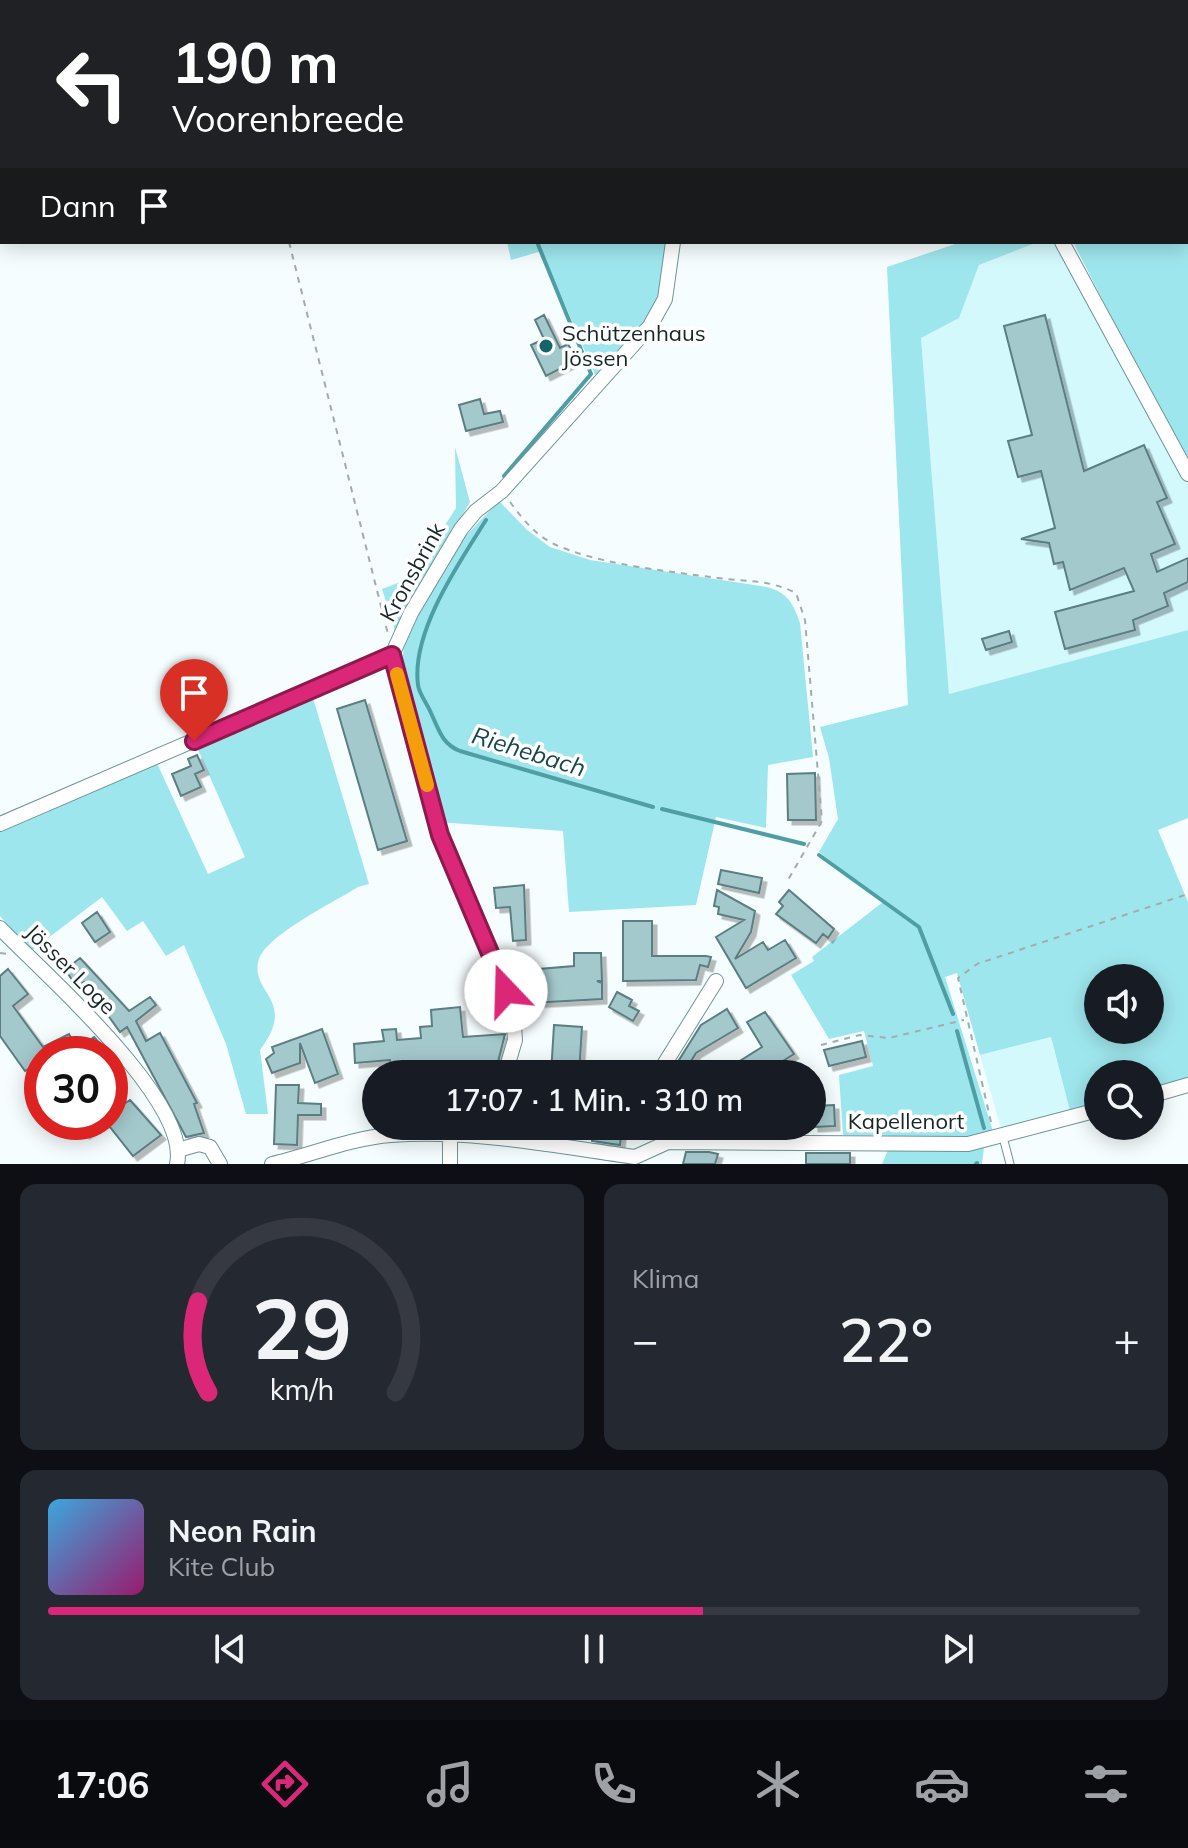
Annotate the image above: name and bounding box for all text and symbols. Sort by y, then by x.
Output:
text: 190 m [172,27,339,97]
icon: left [40,32,144,136]
text: Voorenbreede [172,96,404,141]
icon: arrive [132,184,176,228]
text: Dann [40,187,116,225]
place label: Schützenhaus Jössen [562,319,706,372]
marker: Schützenhaus Jössen [537,337,555,355]
street label: Kronsbrink [373,517,451,626]
pin [160,659,228,741]
icon: arrive [172,671,216,715]
water label: Riehebach [469,720,589,782]
street label: Jösser Loge [20,918,122,1020]
position arrow [464,949,548,1033]
map controls [1084,964,1164,1140]
button: sound [1084,964,1164,1044]
speed limit sign: 30 [24,1036,128,1140]
button: search [1084,1060,1164,1140]
text: 17:07 · 1 Min. · 310 m [445,1081,743,1119]
street label: Kapellenort [848,1107,965,1135]
text: Klima [632,1262,699,1295]
text: 29 [252,1275,352,1380]
text: 22° [839,1302,933,1377]
text: − [632,1312,658,1367]
text: + [1114,1312,1140,1367]
text: km/h [270,1371,334,1407]
text: Neon Rain [168,1512,317,1550]
text: Kite Club [168,1550,275,1583]
icon: previous [208,1627,252,1671]
icon: pause [572,1627,616,1671]
icon: next [936,1627,980,1671]
icon: directions [257,1756,313,1812]
icon: music [422,1756,478,1812]
icon: phone [586,1756,642,1812]
icon: climate [750,1756,806,1812]
icon: car [914,1756,970,1812]
icon: filters [1078,1756,1134,1812]
text: 17:06 [54,1762,149,1807]

